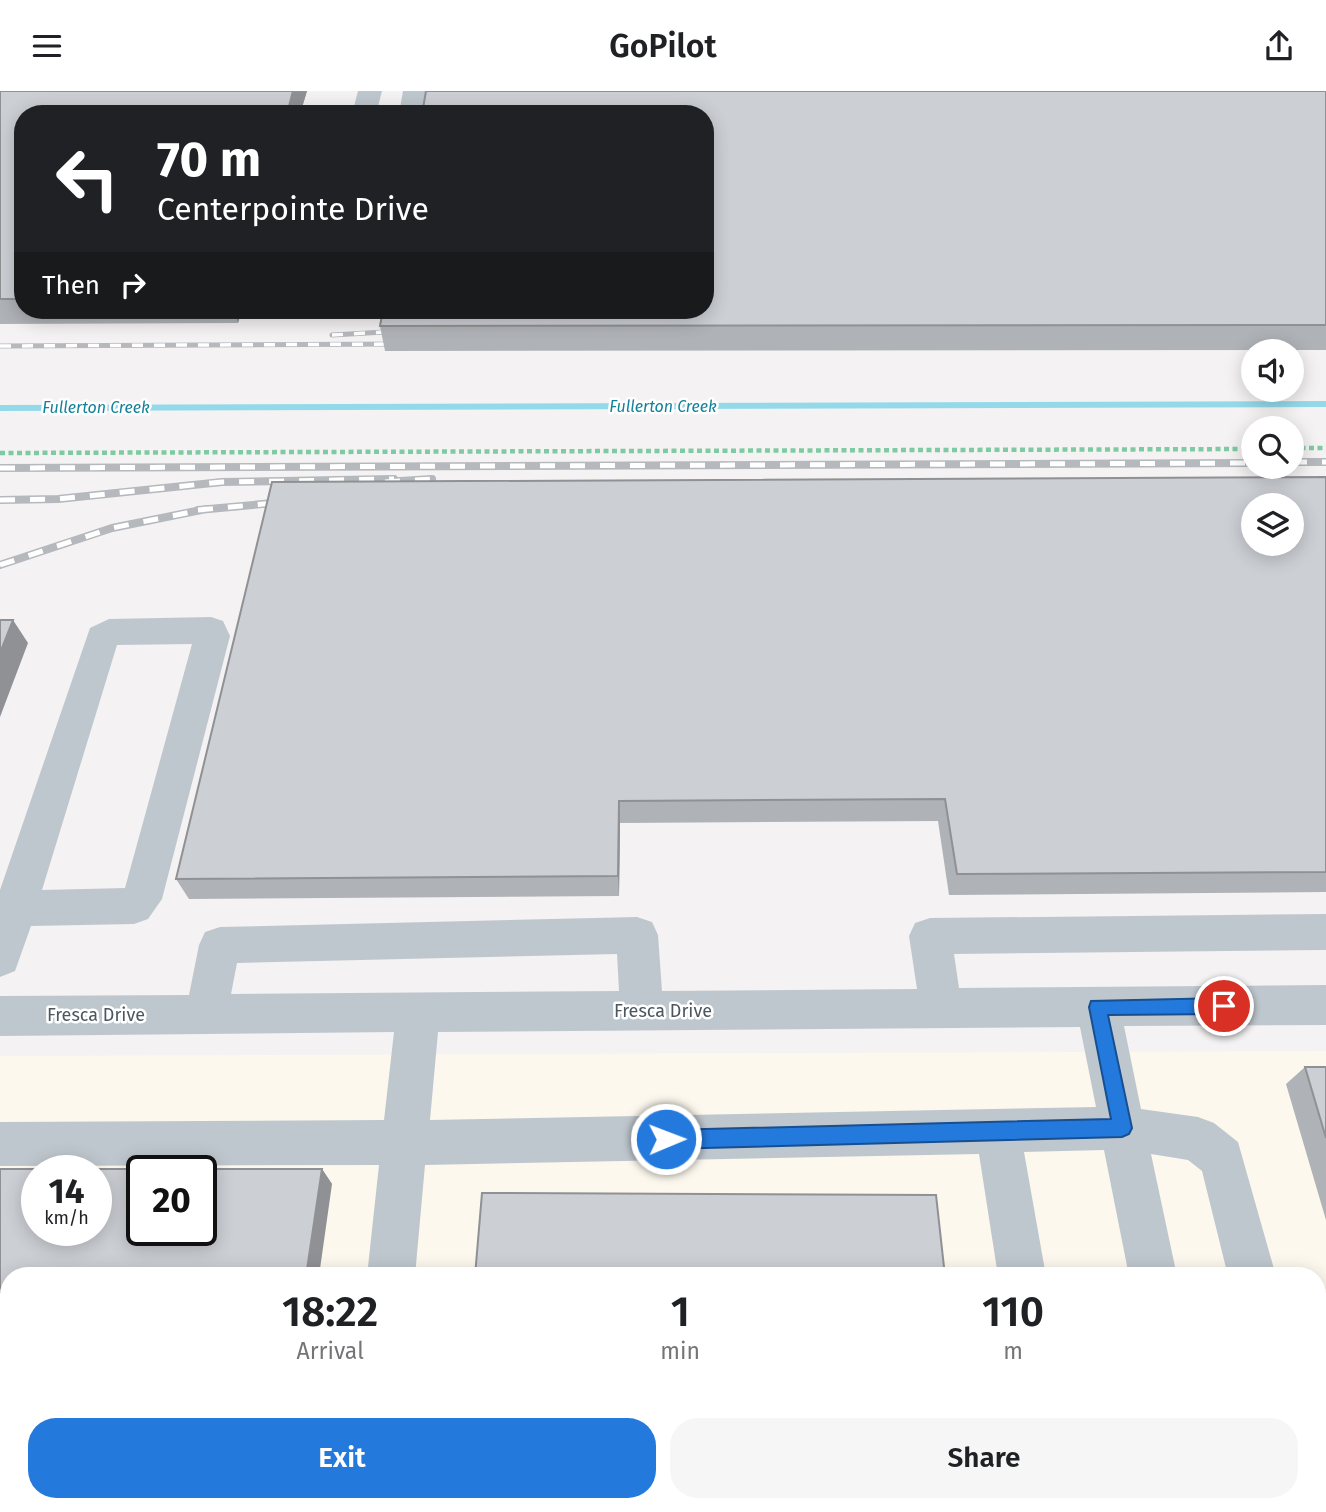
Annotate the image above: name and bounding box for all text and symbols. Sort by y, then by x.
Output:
icon: menu [28,27,66,65]
text: GoPilot [609,27,717,65]
icon: share [1260,27,1298,65]
text: 70 m [157,130,261,189]
icon: left [42,133,133,224]
text: Centerpointe Drive [157,190,429,228]
icon: right [114,266,152,304]
text: Then [42,270,100,301]
map controls [1241,339,1304,556]
button: sound [1241,339,1304,402]
water label: Fullerton Creek [609,397,717,416]
water label: Fullerton Creek [42,398,150,417]
button: search [1241,416,1304,479]
button: layers [1241,493,1304,556]
pin [1194,976,1254,1036]
icon: arrive [1205,987,1243,1025]
street label: Fresca Drive [614,1000,712,1022]
street label: Fresca Drive [47,1004,145,1026]
position arrow [629,1102,703,1176]
speed limit sign: 20 [126,1155,217,1246]
text: 14 [48,1170,85,1212]
text: km/h [44,1207,89,1229]
text: 18:22 [282,1287,378,1337]
text: 1 [671,1287,690,1337]
text: 110 [982,1287,1044,1337]
text: Arrival [296,1337,364,1365]
text: min [660,1337,700,1365]
text: m [1003,1337,1023,1365]
button: Exit [28,1418,656,1498]
button: Share [670,1418,1298,1498]

